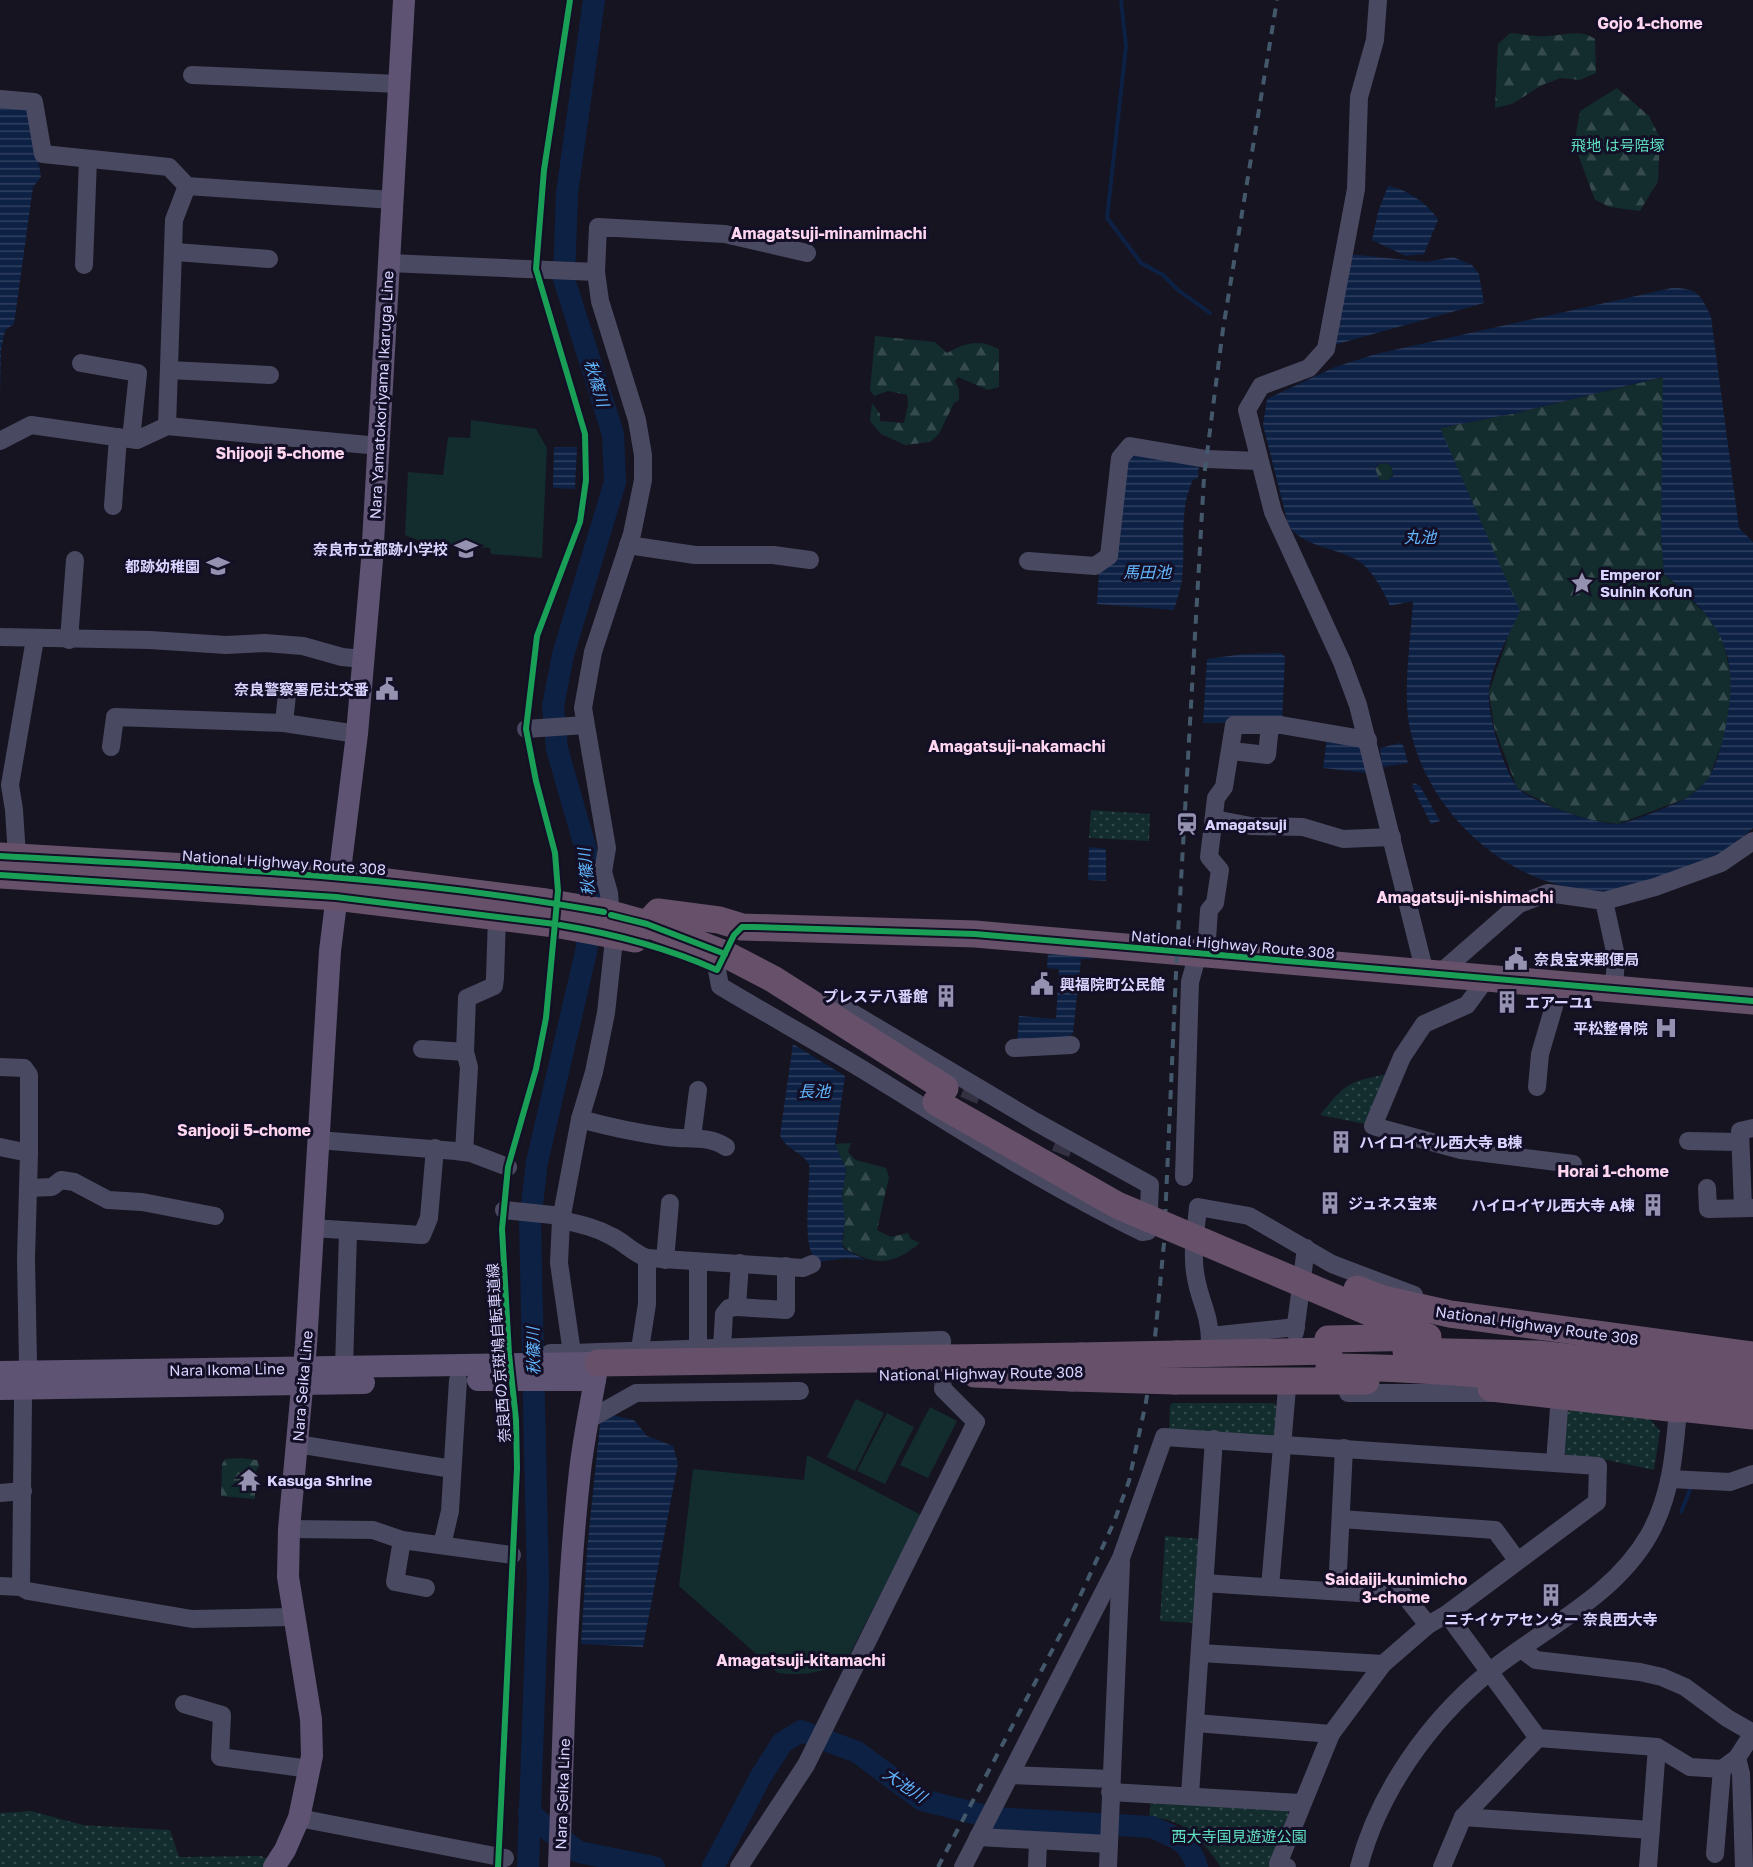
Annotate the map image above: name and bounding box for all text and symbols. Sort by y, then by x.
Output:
district label: Gojo 1-chome [1597,13,1703,33]
park label: 飛地 は号陪塚 [1571,136,1665,154]
district label: Amagatsuji-minamimachi [731,223,927,243]
street label: Nara Yamatokoriyama Ikaruga Line [366,270,397,520]
water label: 秋篠川 [580,357,614,411]
district label: Shijooji 5-chome [216,443,344,463]
water label: 丸池 [1404,527,1438,547]
school or university icon: 奈良市立都跡小学校 [453,536,479,562]
place label: 奈良市立都跡小学校 [313,540,448,558]
school or university icon: 都跡幼稚園 [205,553,231,579]
place label: 都跡幼稚園 [125,557,200,575]
water label: 馬田池 [1123,562,1173,582]
place label: Emperor Suinin Kofun [1600,565,1692,600]
place icon: Emperor Suinin Kofun [1569,570,1595,596]
public building icon: 奈良警察署尼辻交番 [374,676,400,702]
place label: 奈良警察署尼辻交番 [234,680,369,698]
district label: Amagatsuji-nakamachi [928,736,1106,756]
station icon: Amagatsuji [1174,811,1200,837]
place label: Amagatsuji [1205,815,1287,833]
water label: 秋篠川 [573,845,598,897]
street label: National Highway Route 308 [181,846,387,878]
district label: Amagatsuji-nishimachi [1376,887,1554,907]
street label: National Highway Route 308 [1130,926,1336,962]
public building icon: 奈良宝来郵便局 [1503,946,1529,972]
place label: 奈良宝来郵便局 [1534,950,1639,968]
public building icon: 興福院町公民館 [1029,971,1055,997]
place label: 興福院町公民館 [1060,975,1165,993]
building icon: プレステ八番館 [933,983,959,1009]
place label: プレステ八番館 [823,987,928,1005]
building icon: エアーユ1 [1494,989,1520,1015]
place label: エアーユ1 [1525,993,1592,1011]
hospital icon: 平松整骨院 [1653,1015,1679,1041]
place label: 平松整骨院 [1573,1019,1648,1037]
water label: 長池 [798,1081,832,1101]
district label: Sanjooji 5-chome [177,1120,311,1140]
building icon: ハイロイヤル西大寺 B棟 [1328,1129,1354,1155]
place label: ハイロイヤル西大寺 B棟 [1359,1133,1523,1151]
district label: Horai 1-chome [1557,1161,1669,1181]
building icon: ジュネス宝来 [1317,1190,1343,1216]
building icon: ハイロイヤル西大寺 A棟 [1640,1192,1666,1218]
place label: ジュネス宝来 [1348,1194,1437,1212]
place label: ハイロイヤル西大寺 A棟 [1471,1196,1635,1214]
street label: 奈良西の京斑鳩自転車道線 [483,1263,513,1443]
street label: National Highway Route 308 [1434,1302,1640,1348]
water label: 秋篠川 [523,1325,543,1375]
street label: Nara Seika Line [288,1330,316,1442]
street label: Nara Ikoma Line [169,1359,285,1379]
street label: National Highway Route 308 [879,1362,1083,1384]
temple icon: Kasuga Shrine [236,1467,262,1493]
place label: Kasuga Shrine [267,1471,373,1489]
district label: Saidaiji-kunimicho 3-chome [1325,1569,1468,1607]
building icon: ニチイケアセンター 奈良西大寺 [1538,1582,1564,1608]
place label: ニチイケアセンター 奈良西大寺 [1444,1610,1658,1628]
district label: Amagatsuji-kitamachi [716,1650,886,1670]
street label: Nara Seika Line [551,1738,573,1850]
water label: 大池川 [880,1763,932,1808]
park label: 西大寺国見遊遊公園 [1171,1827,1307,1845]

